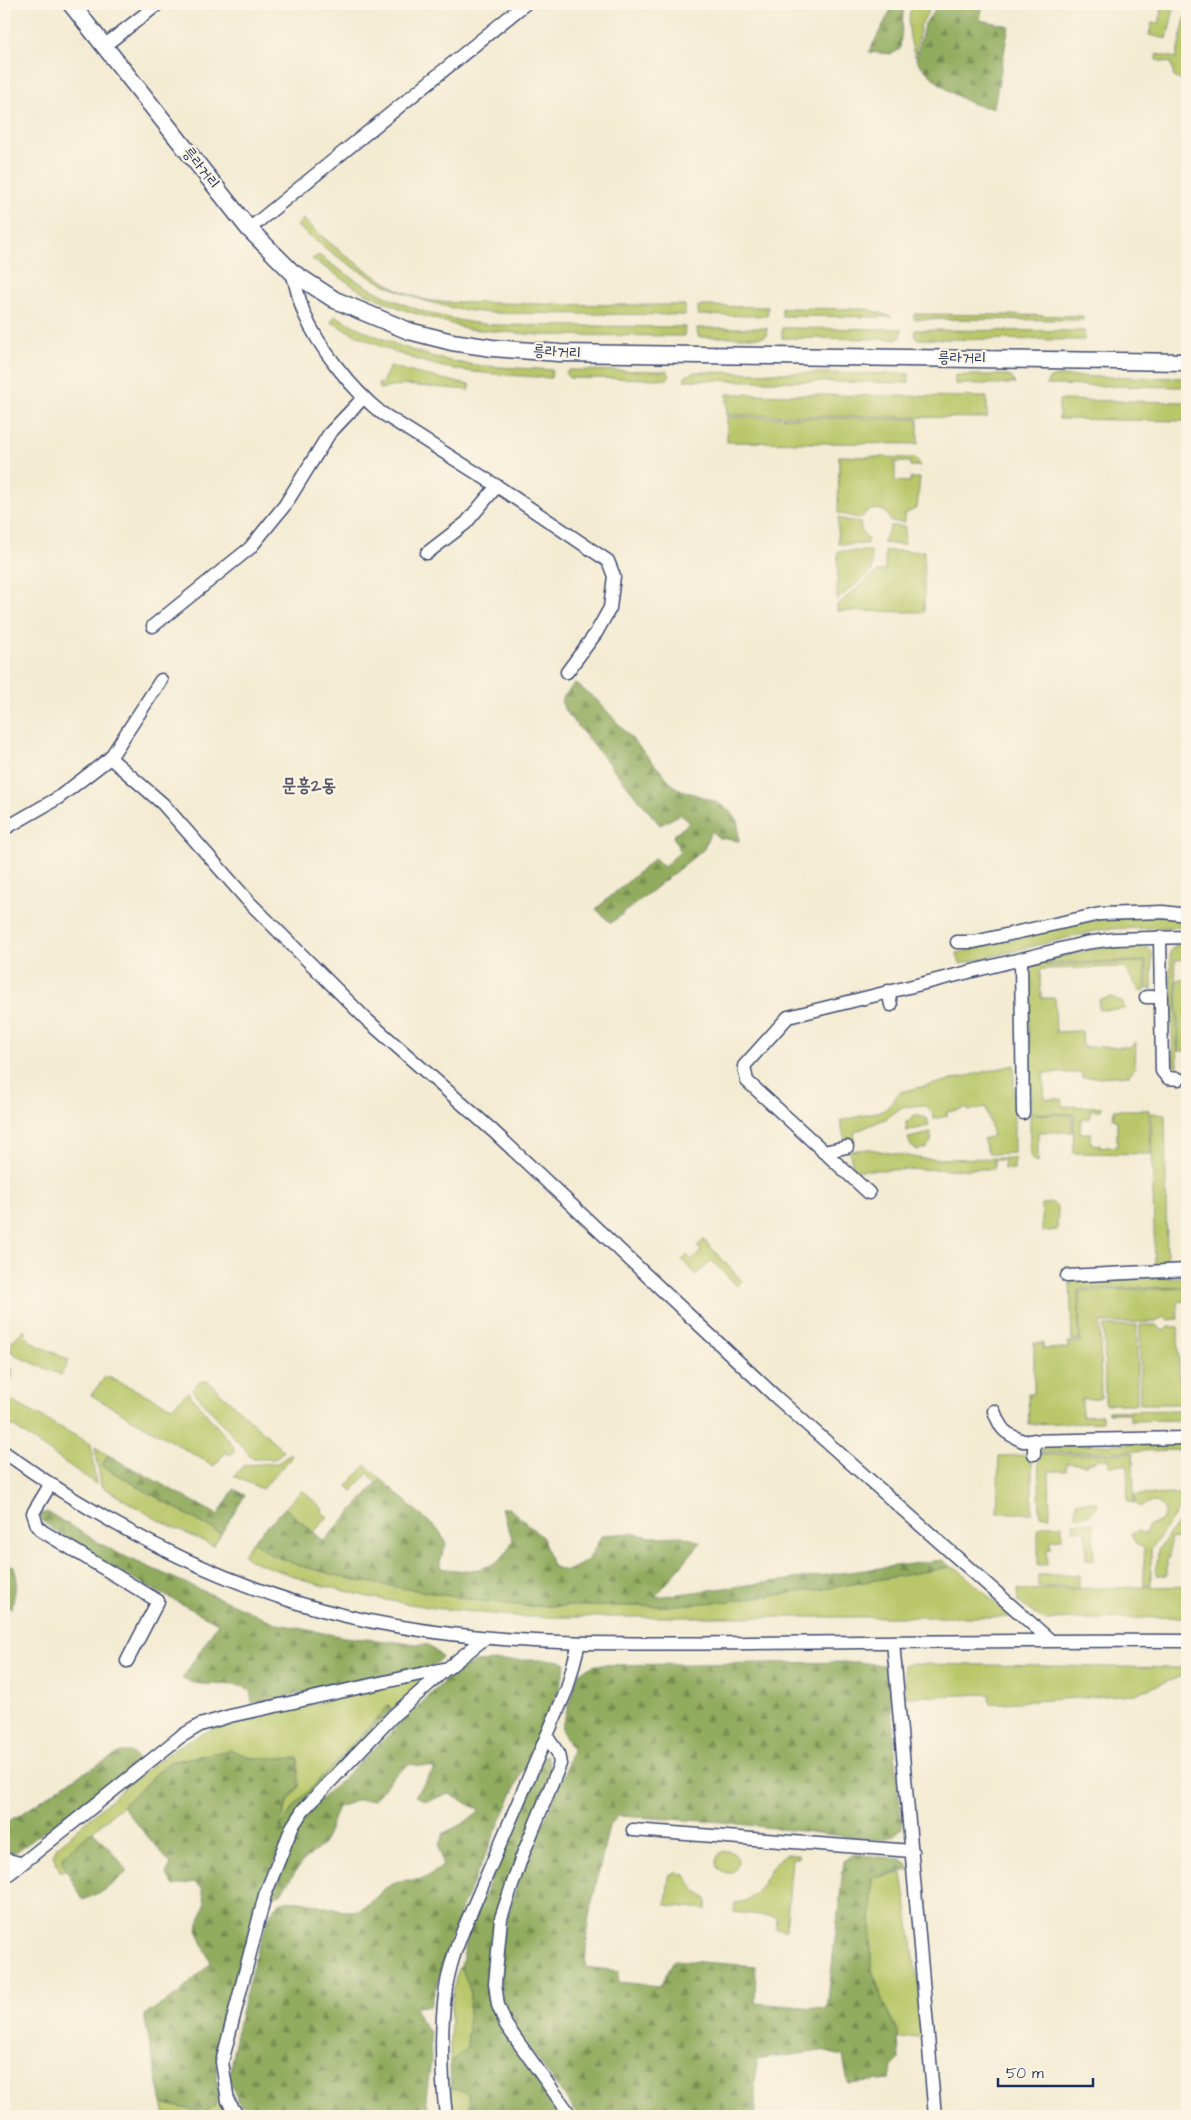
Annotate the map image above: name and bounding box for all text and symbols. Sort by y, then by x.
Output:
street label: 릉라거리 [178,143,224,193]
street label: 릉라거리 [532,340,582,364]
street label: 릉라거리 [938,347,986,369]
district label: 문흥2동 [282,773,336,798]
scale bar [998,2055,1094,2087]
text: 50 m [1006,2063,1044,2084]

